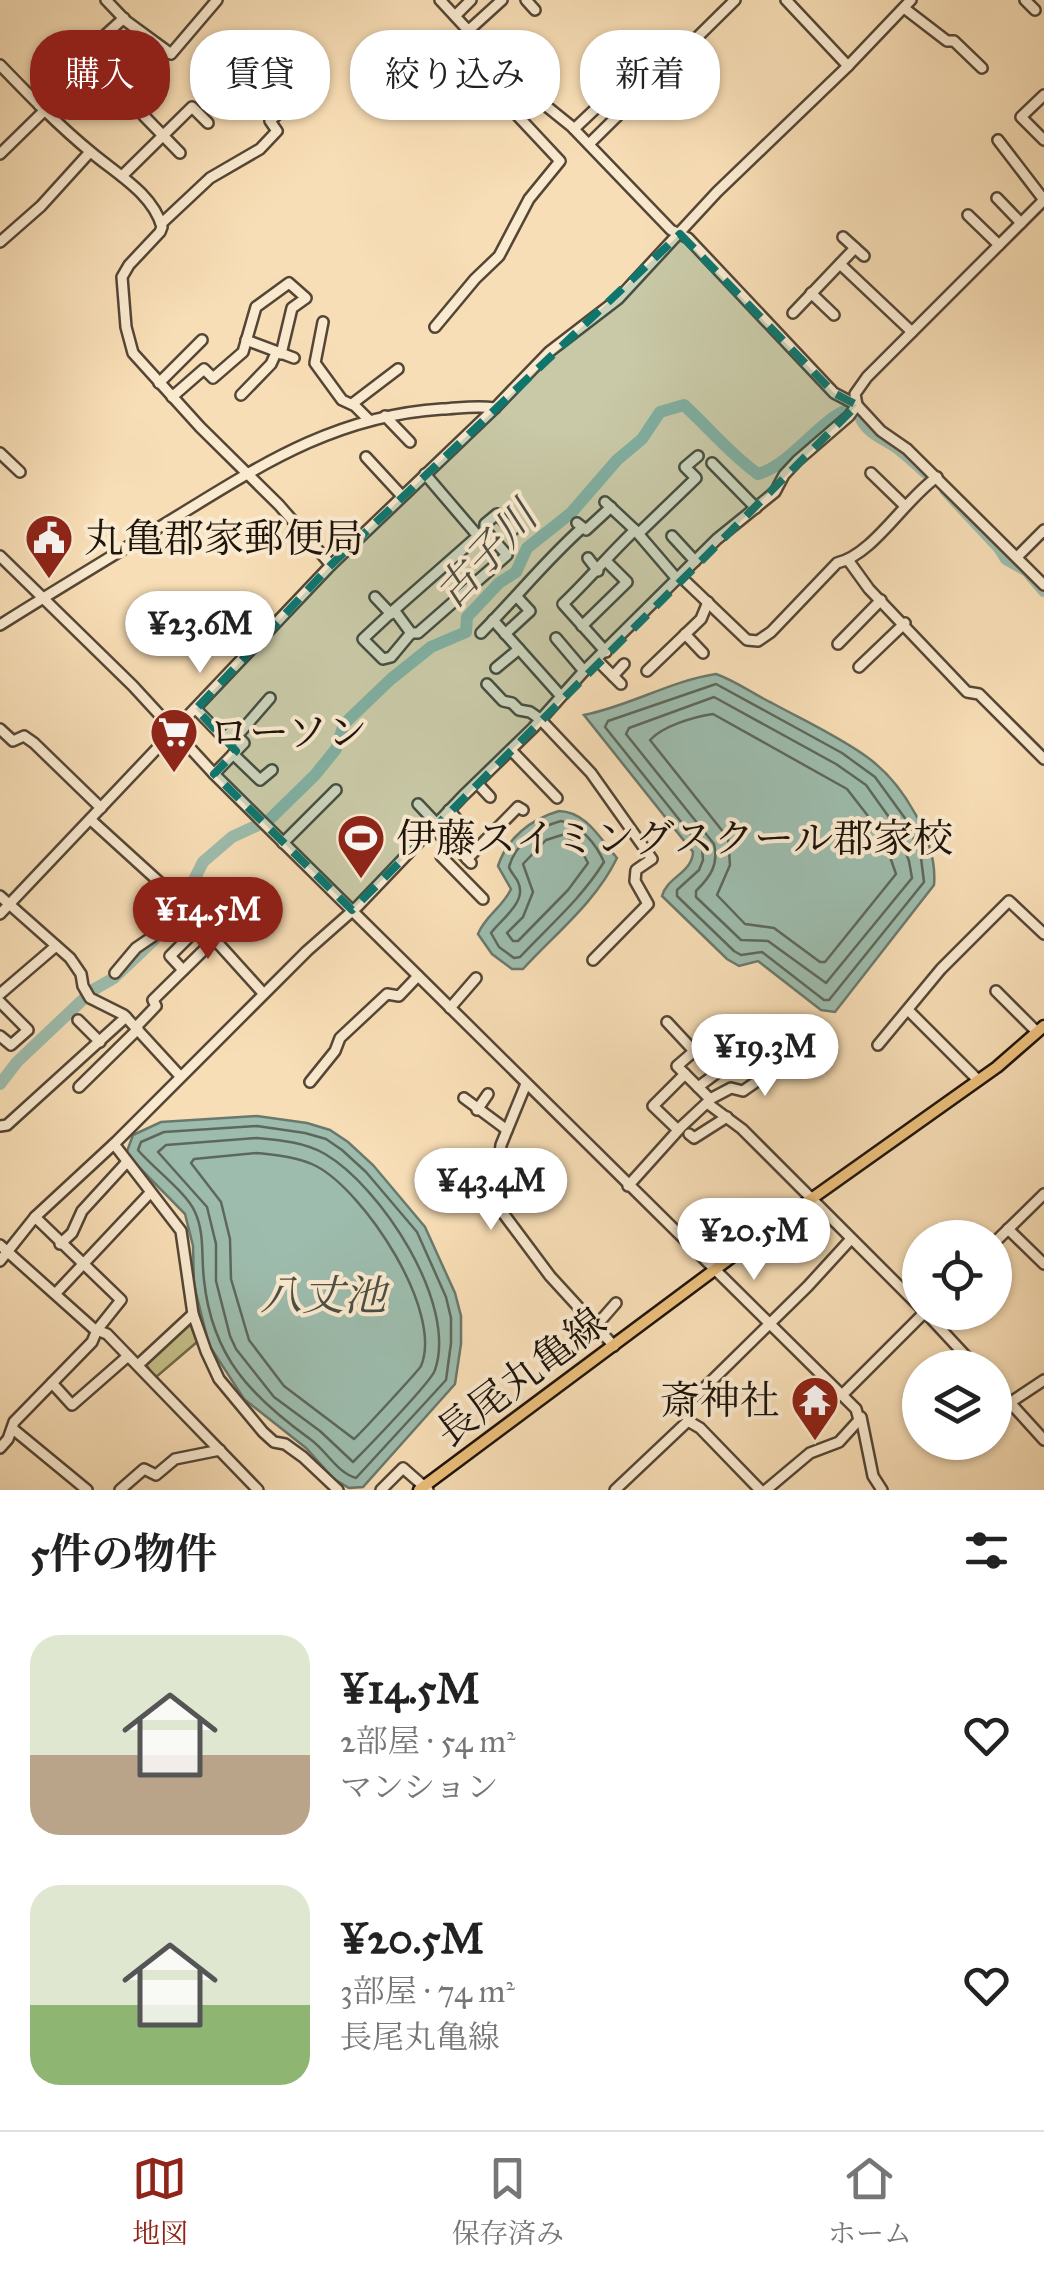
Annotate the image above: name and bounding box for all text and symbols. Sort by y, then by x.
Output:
chip: 購入 [30,30,170,120]
chip: 賃貸 [190,30,330,120]
chip: 絞り込み [350,30,560,120]
chip: 新着 [580,30,720,120]
water label: 古子川 [424,488,551,619]
public building icon: 丸亀郡家郵便局 [23,512,75,580]
place label: 丸亀郡家郵便局 [84,514,364,563]
pin: ¥23.6M [119,591,281,676]
text: ¥23.6M [147,604,253,643]
supermarket icon: ローソン [148,706,200,774]
place label: ローソン [209,708,367,757]
sports icon: 伊藤スイミングスクール郡家校 [335,812,387,880]
place label: 伊藤スイミングスクール郡家校 [396,814,953,863]
pin: ¥14.5M [127,877,289,962]
text: ¥14.5M [155,890,261,929]
pin: ¥19.3M [684,1014,846,1099]
text: ¥19.3M [713,1027,817,1066]
pin: ¥43.4M [410,1148,572,1233]
text: ¥43.4M [436,1161,546,1200]
pin: ¥20.5M [673,1198,835,1283]
text: ¥20.5M [699,1211,809,1250]
map controls [902,1220,1012,1460]
button: locate [902,1220,1012,1330]
water label: 八丈池 [260,1270,390,1322]
street label: 長尾丸亀線 [426,1297,616,1457]
button: layers [902,1350,1012,1460]
temple icon: 斎神社 [789,1374,841,1442]
place label: 斎神社 [660,1376,780,1425]
icon: filters [959,1523,1014,1578]
text: 5件の物件 [30,1528,218,1580]
text: ¥14.5M [340,1663,480,1715]
icon: home [110,1675,230,1795]
icon: heart [959,1708,1014,1763]
text: 2部屋 · 54 m² [340,1722,516,1761]
text: マンション [340,1768,499,1807]
text: ¥20.5M [340,1913,484,1965]
icon: home [110,1925,230,2045]
icon: heart [959,1958,1014,2013]
text: 3部屋 · 74 m² [340,1972,515,2011]
text: 長尾丸亀線 [340,2018,500,2057]
tab: 地図 [132,2151,188,2251]
tab: 保存済み [452,2151,564,2251]
tab: ホーム [828,2151,912,2251]

